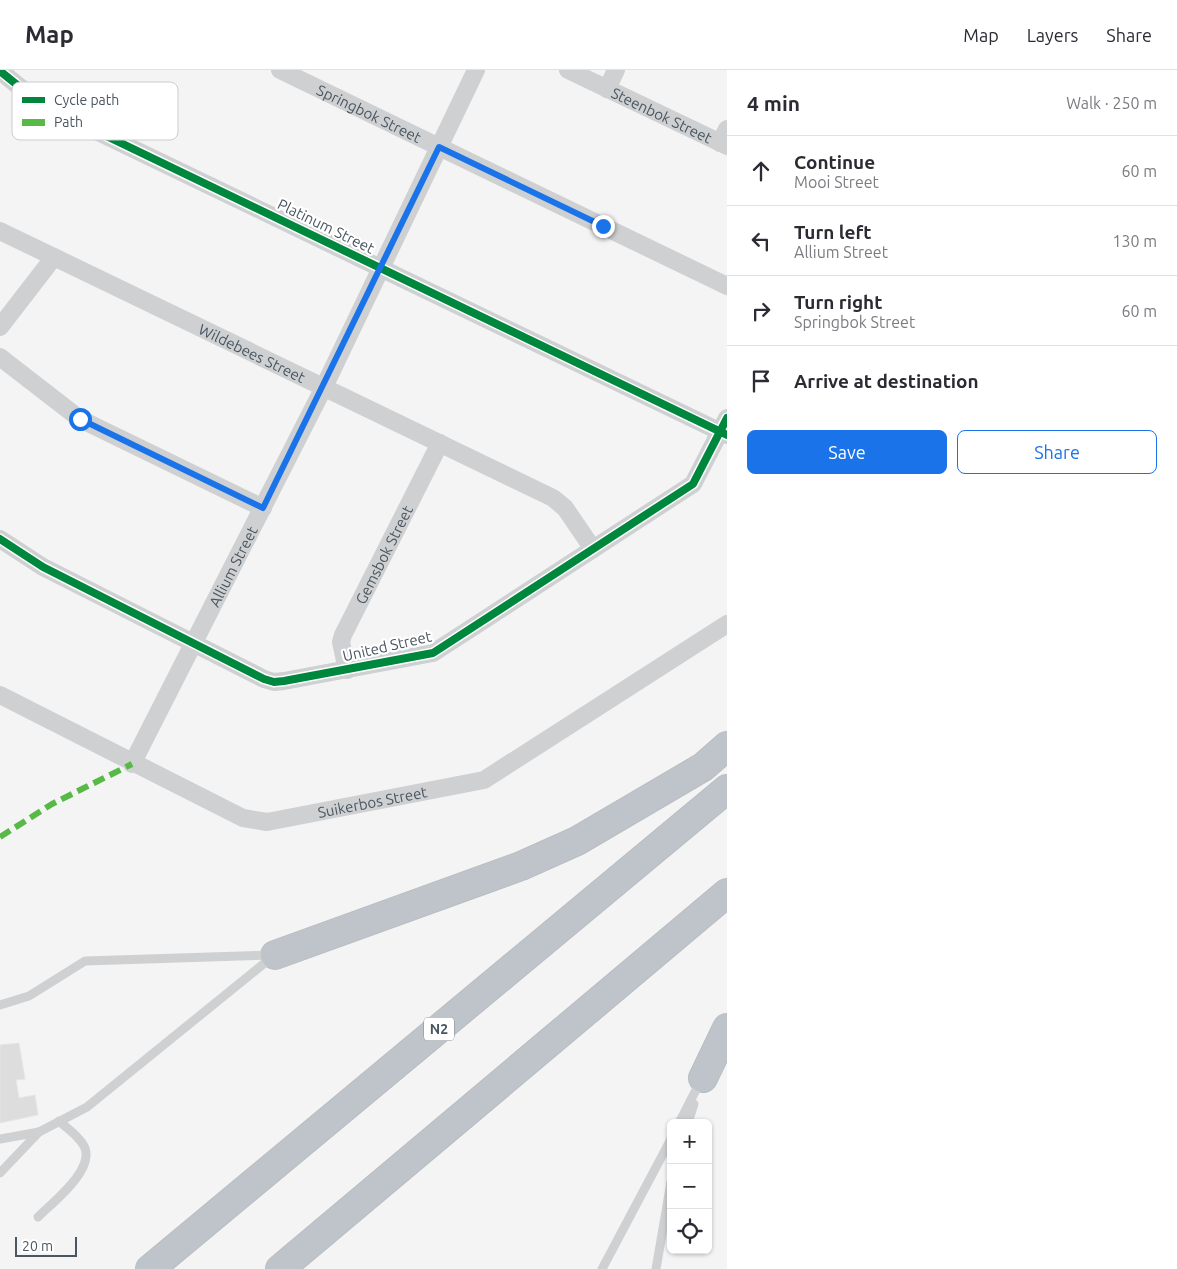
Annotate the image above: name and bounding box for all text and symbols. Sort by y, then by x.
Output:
text: Map [25,21,74,48]
text: Map [963,25,999,45]
text: Layers [1027,25,1078,45]
text: Share [1106,25,1152,45]
street label: Springbok Street [314,81,424,146]
legend [12,82,178,140]
street label: Steenbok Street [609,84,715,146]
text: 4 min [747,91,800,115]
text: Cycle path [54,92,119,108]
text: Walk · 250 m [1066,94,1157,112]
text: Path [54,114,83,130]
text: Continue [794,151,875,173]
icon: ahead [747,157,775,185]
text: 60 m [1121,162,1157,180]
text: Mooi Street [794,173,879,191]
street label: Platinum Street [275,195,377,257]
route end [592,215,615,238]
text: Turn left [794,221,872,243]
icon: left [747,227,775,255]
text: 130 m [1112,232,1157,250]
text: Allium Street [794,243,888,261]
text: Turn right [794,291,882,313]
icon: right [747,297,775,325]
text: 60 m [1121,302,1157,320]
text: Springbok Street [794,313,915,331]
street label: Wildebees Street [196,320,308,386]
icon: arrive [747,367,775,395]
text: Arrive at destination [794,370,979,392]
route start [69,408,92,431]
button: Save [747,430,947,474]
button: Share [957,430,1157,474]
street label: Gemsbok Street [352,502,416,607]
street label: Allium Street [205,523,260,609]
street label: United Street [341,627,433,664]
street label: Suikerbos Street [316,783,428,820]
road number: N2 [424,1018,454,1041]
map controls [667,1119,712,1254]
button: + [667,1119,712,1164]
button: − [667,1164,712,1209]
button: locate [667,1209,712,1254]
scale bar [15,1234,78,1257]
text: 20 m [22,1238,53,1254]

